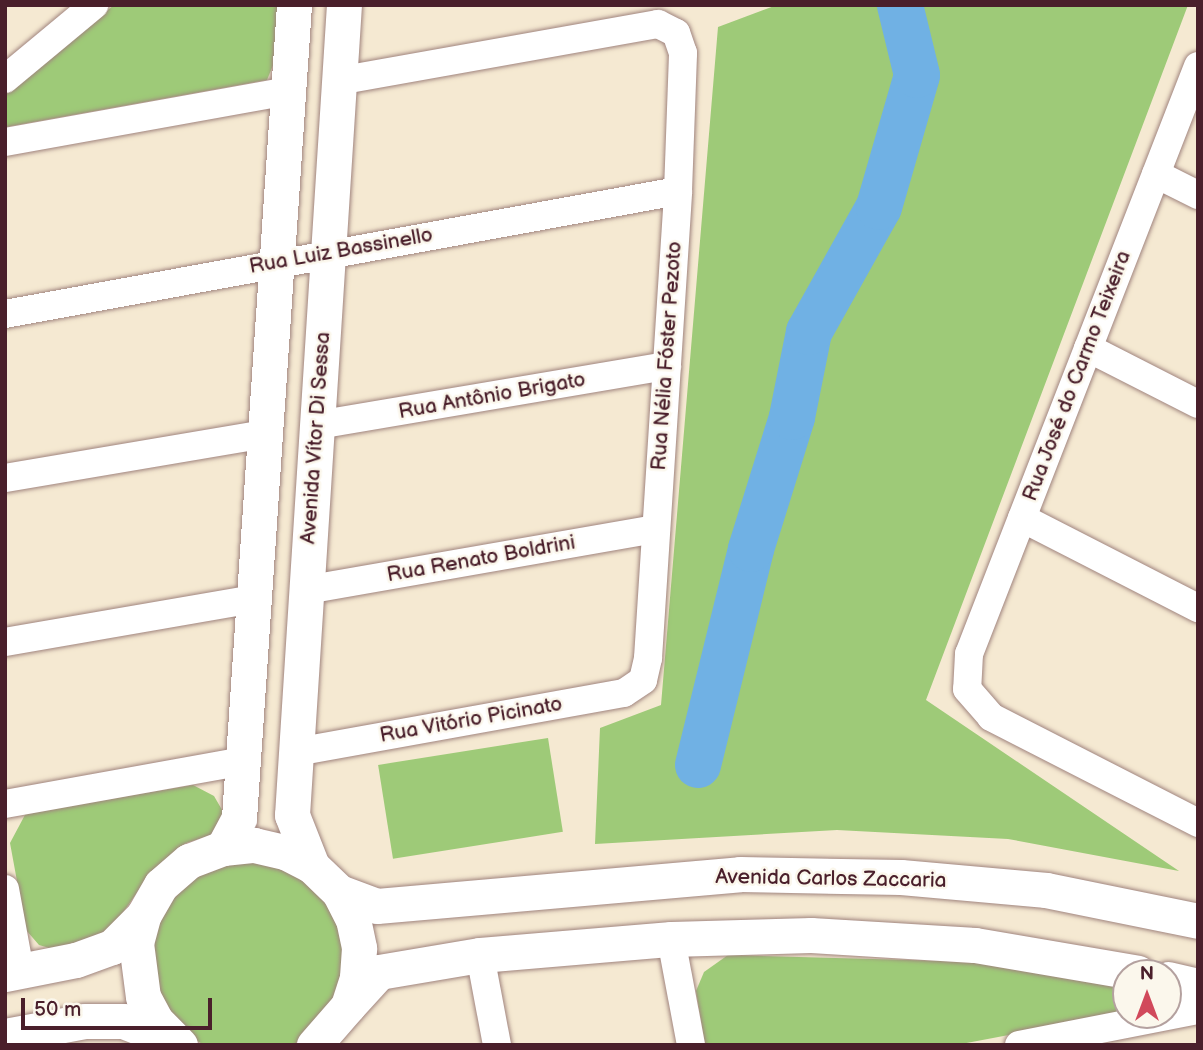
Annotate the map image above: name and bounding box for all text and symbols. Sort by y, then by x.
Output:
street label: Rua Luiz Bassinello [247,222,435,280]
street label: Rua Nélia Fóster Pezoto [646,241,688,471]
street label: Rua José do Carmo Teixeira [1017,246,1137,506]
street label: Avenida Vítor Di Sessa [296,331,336,545]
street label: Rua Antônio Brigato [396,367,588,425]
street label: Rua Renato Boldrini [385,530,577,588]
street label: Rua Vitório Picinato [377,691,565,749]
street label: Avenida Carlos Zaccaria [715,864,947,894]
north arrow [1112,959,1182,1029]
text: N [1140,963,1154,986]
scale bar [24,984,215,1028]
text: 50 m [34,997,81,1022]

